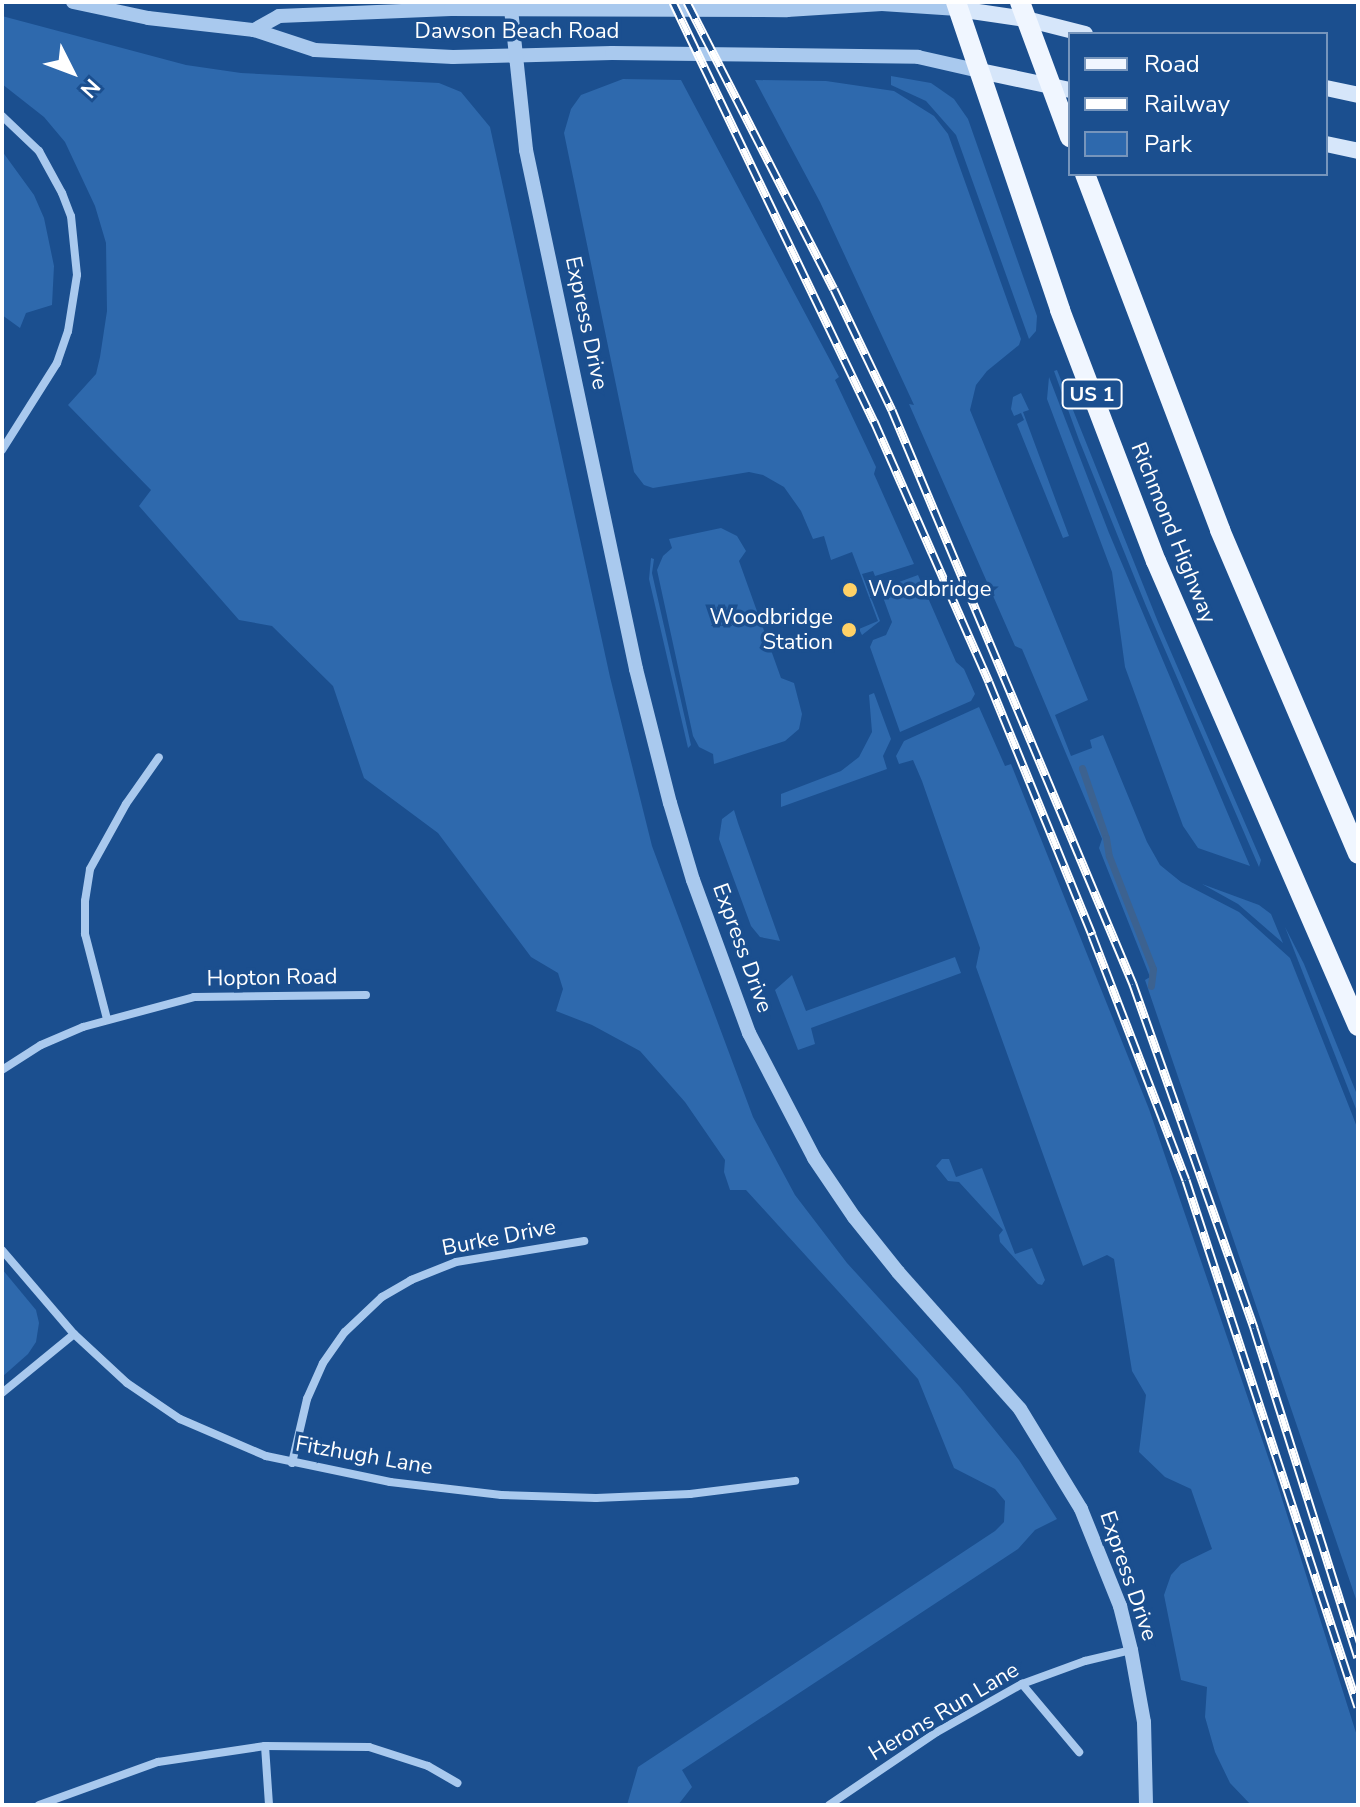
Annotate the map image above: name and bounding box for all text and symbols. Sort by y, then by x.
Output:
street label: Dawson Beach Road [415,19,619,45]
north arrow [32,32,112,112]
legend [1068,32,1328,176]
text: Road [1144,48,1200,80]
text: N [73,72,106,104]
text: Railway [1144,88,1230,120]
text: Park [1144,128,1192,160]
street label: Express Drive [559,254,613,392]
road number: US 1 [1060,378,1124,410]
street label: Richmond Highway [1125,439,1221,627]
place label: Woodbridge [868,577,991,603]
marker: Woodbridge [839,579,861,601]
place label: Woodbridge Station [710,604,833,656]
marker: Woodbridge Station [840,621,858,639]
street label: Express Drive [706,880,778,1016]
street label: Hopton Road [206,964,338,992]
street label: Burke Drive [440,1214,558,1262]
street label: Fitzhugh Lane [293,1431,435,1481]
street label: Express Drive [1093,1508,1163,1644]
street label: Herons Run Lane [864,1657,1024,1767]

